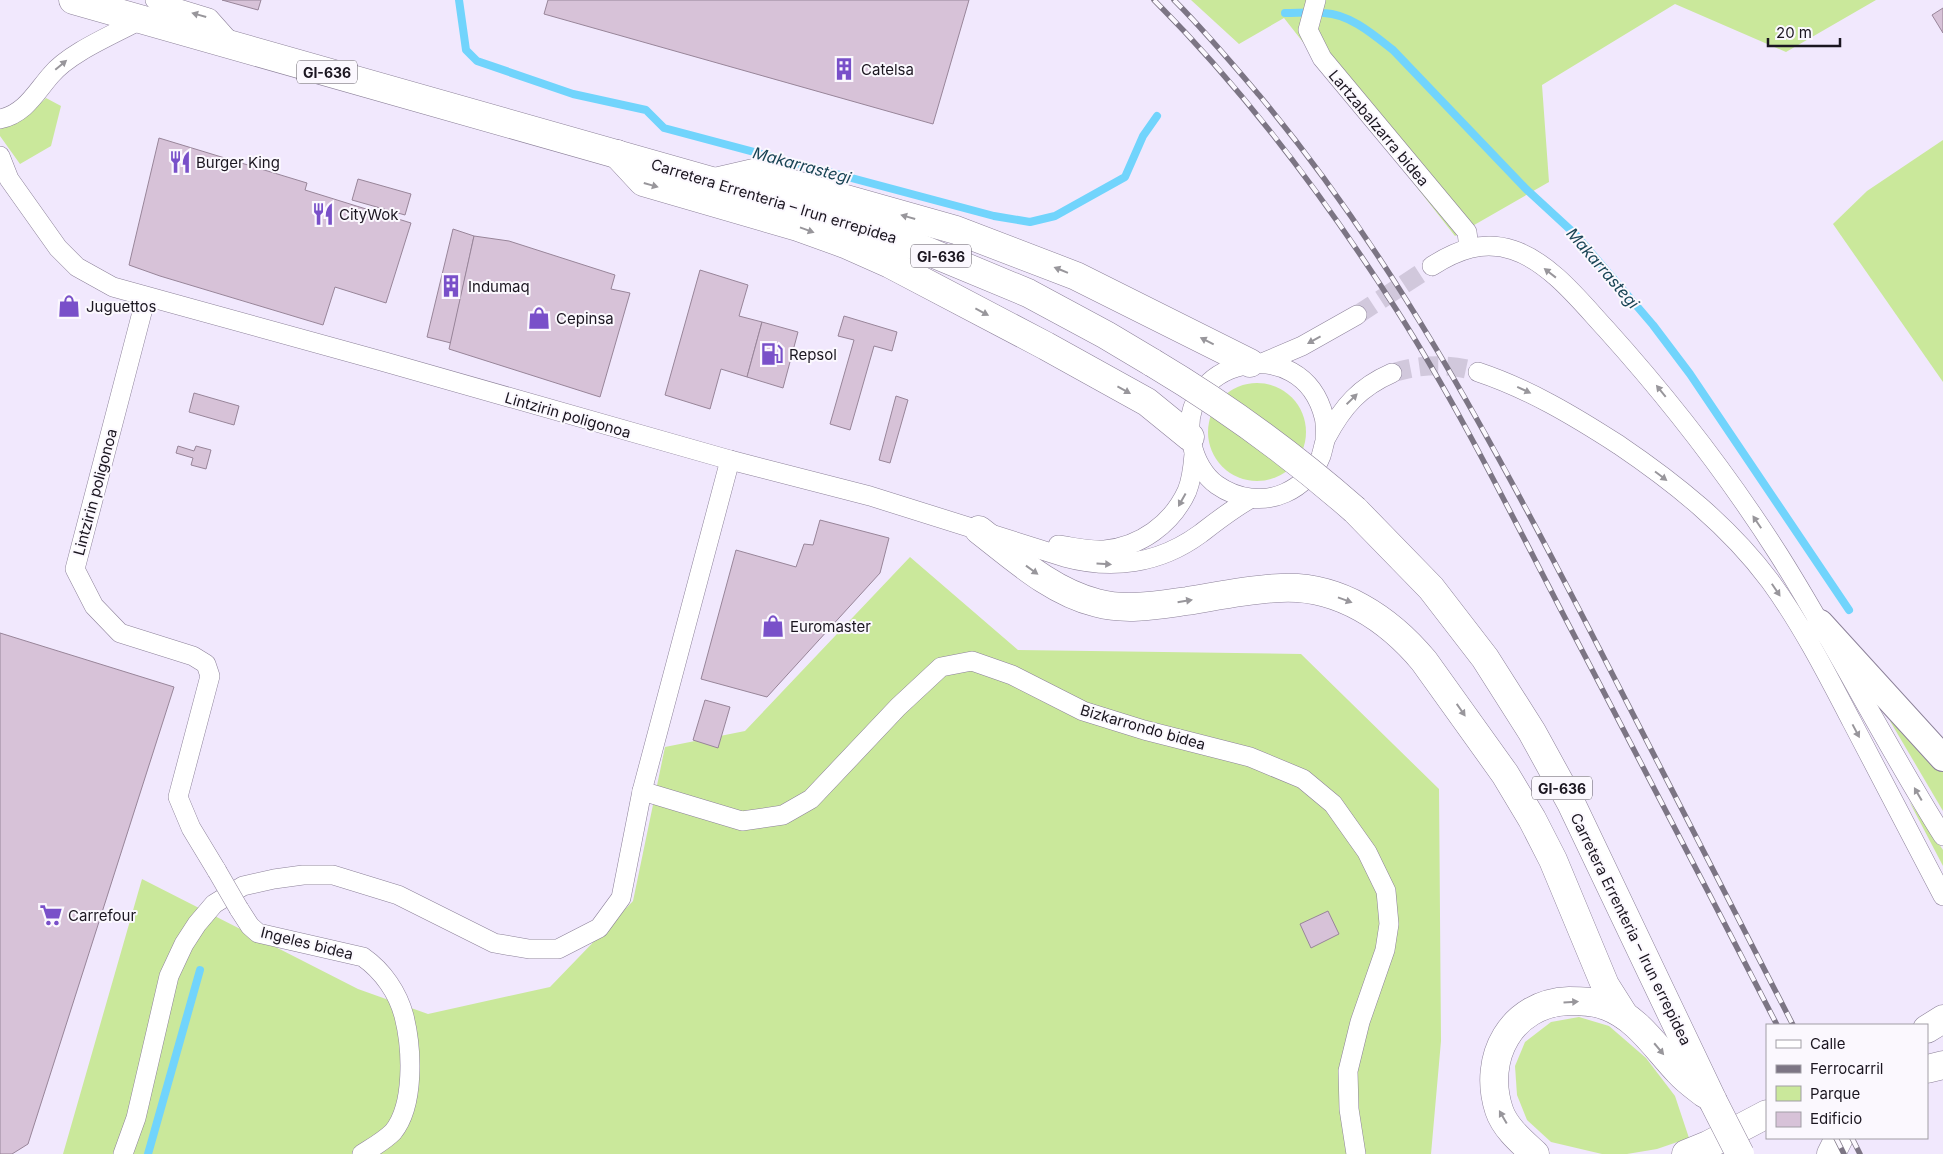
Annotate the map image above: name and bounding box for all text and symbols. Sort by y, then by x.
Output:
one-way arrow [192,11,207,19]
scale bar [1768,15,1840,47]
text: 20 m [1776,23,1812,42]
building icon: Catelsa [831,56,857,82]
one-way arrow [55,60,68,71]
place label: Catelsa [861,60,914,79]
road number: GI-636 [297,61,357,84]
street label: Lartzabalzarra bidea [1325,66,1433,190]
water label: Makarrastegi [751,142,854,188]
restaurant icon: Burger King [167,149,193,175]
place label: Burger King [196,153,280,172]
street label: Carretera Errenteria – Irun errepidea [649,154,899,248]
one-way arrow [644,181,659,189]
restaurant icon: CityWok [310,201,336,227]
place label: CityWok [339,205,399,224]
one-way arrow [900,212,915,220]
water label: Makarrastegi [1562,223,1644,313]
one-way arrow [800,227,815,234]
road number: GI-636 [911,245,971,268]
one-way arrow [1054,265,1068,273]
one-way arrow [1544,267,1557,278]
building icon: Indumaq [438,273,464,299]
place label: Indumaq [468,277,530,296]
shop icon: Juguettos [56,293,82,319]
place label: Juguettos [86,297,157,316]
shop icon: Cepinsa [526,305,552,331]
one-way arrow [974,308,989,316]
place label: Cepinsa [556,309,614,328]
one-way arrow [1307,336,1322,344]
one-way arrow [1200,337,1214,345]
fuel station icon: Repsol [759,341,785,367]
place label: Repsol [789,345,837,364]
one-way arrow [1118,385,1131,394]
one-way arrow [1655,385,1666,398]
one-way arrow [1517,386,1531,394]
street label: Lintzirin poligonoa [503,388,633,442]
one-way arrow [1346,394,1358,406]
street label: Lintzirin poligonoa [69,427,121,557]
one-way arrow [1654,470,1667,481]
one-way arrow [1177,494,1186,507]
one-way arrow [1752,516,1762,529]
one-way arrow [1096,560,1112,568]
one-way arrow [1025,565,1039,575]
one-way arrow [1771,583,1781,596]
one-way arrow [1338,596,1353,604]
one-way arrow [1177,597,1193,605]
shop icon: Euromaster [760,613,786,639]
place label: Euromaster [790,617,871,636]
street label: Bizkarrondo bidea [1078,700,1208,754]
one-way arrow [1456,703,1466,717]
one-way arrow [1852,723,1860,738]
road number: GI-636 [1532,776,1592,800]
one-way arrow [1914,787,1922,802]
street label: Carretera Errenteria – Irun errepidea [1566,810,1696,1048]
supermarket icon: Carrefour [38,902,64,928]
place label: Carrefour [68,906,136,925]
street label: Ingeles bidea [259,922,355,964]
one-way arrow [1563,997,1579,1005]
legend [1766,1024,1928,1139]
text: Calle [1810,1034,1845,1053]
one-way arrow [1653,1042,1665,1054]
text: Ferrocarril [1810,1059,1883,1078]
text: Parque [1810,1084,1860,1103]
text: Edificio [1810,1109,1862,1128]
one-way arrow [1499,1111,1508,1124]

